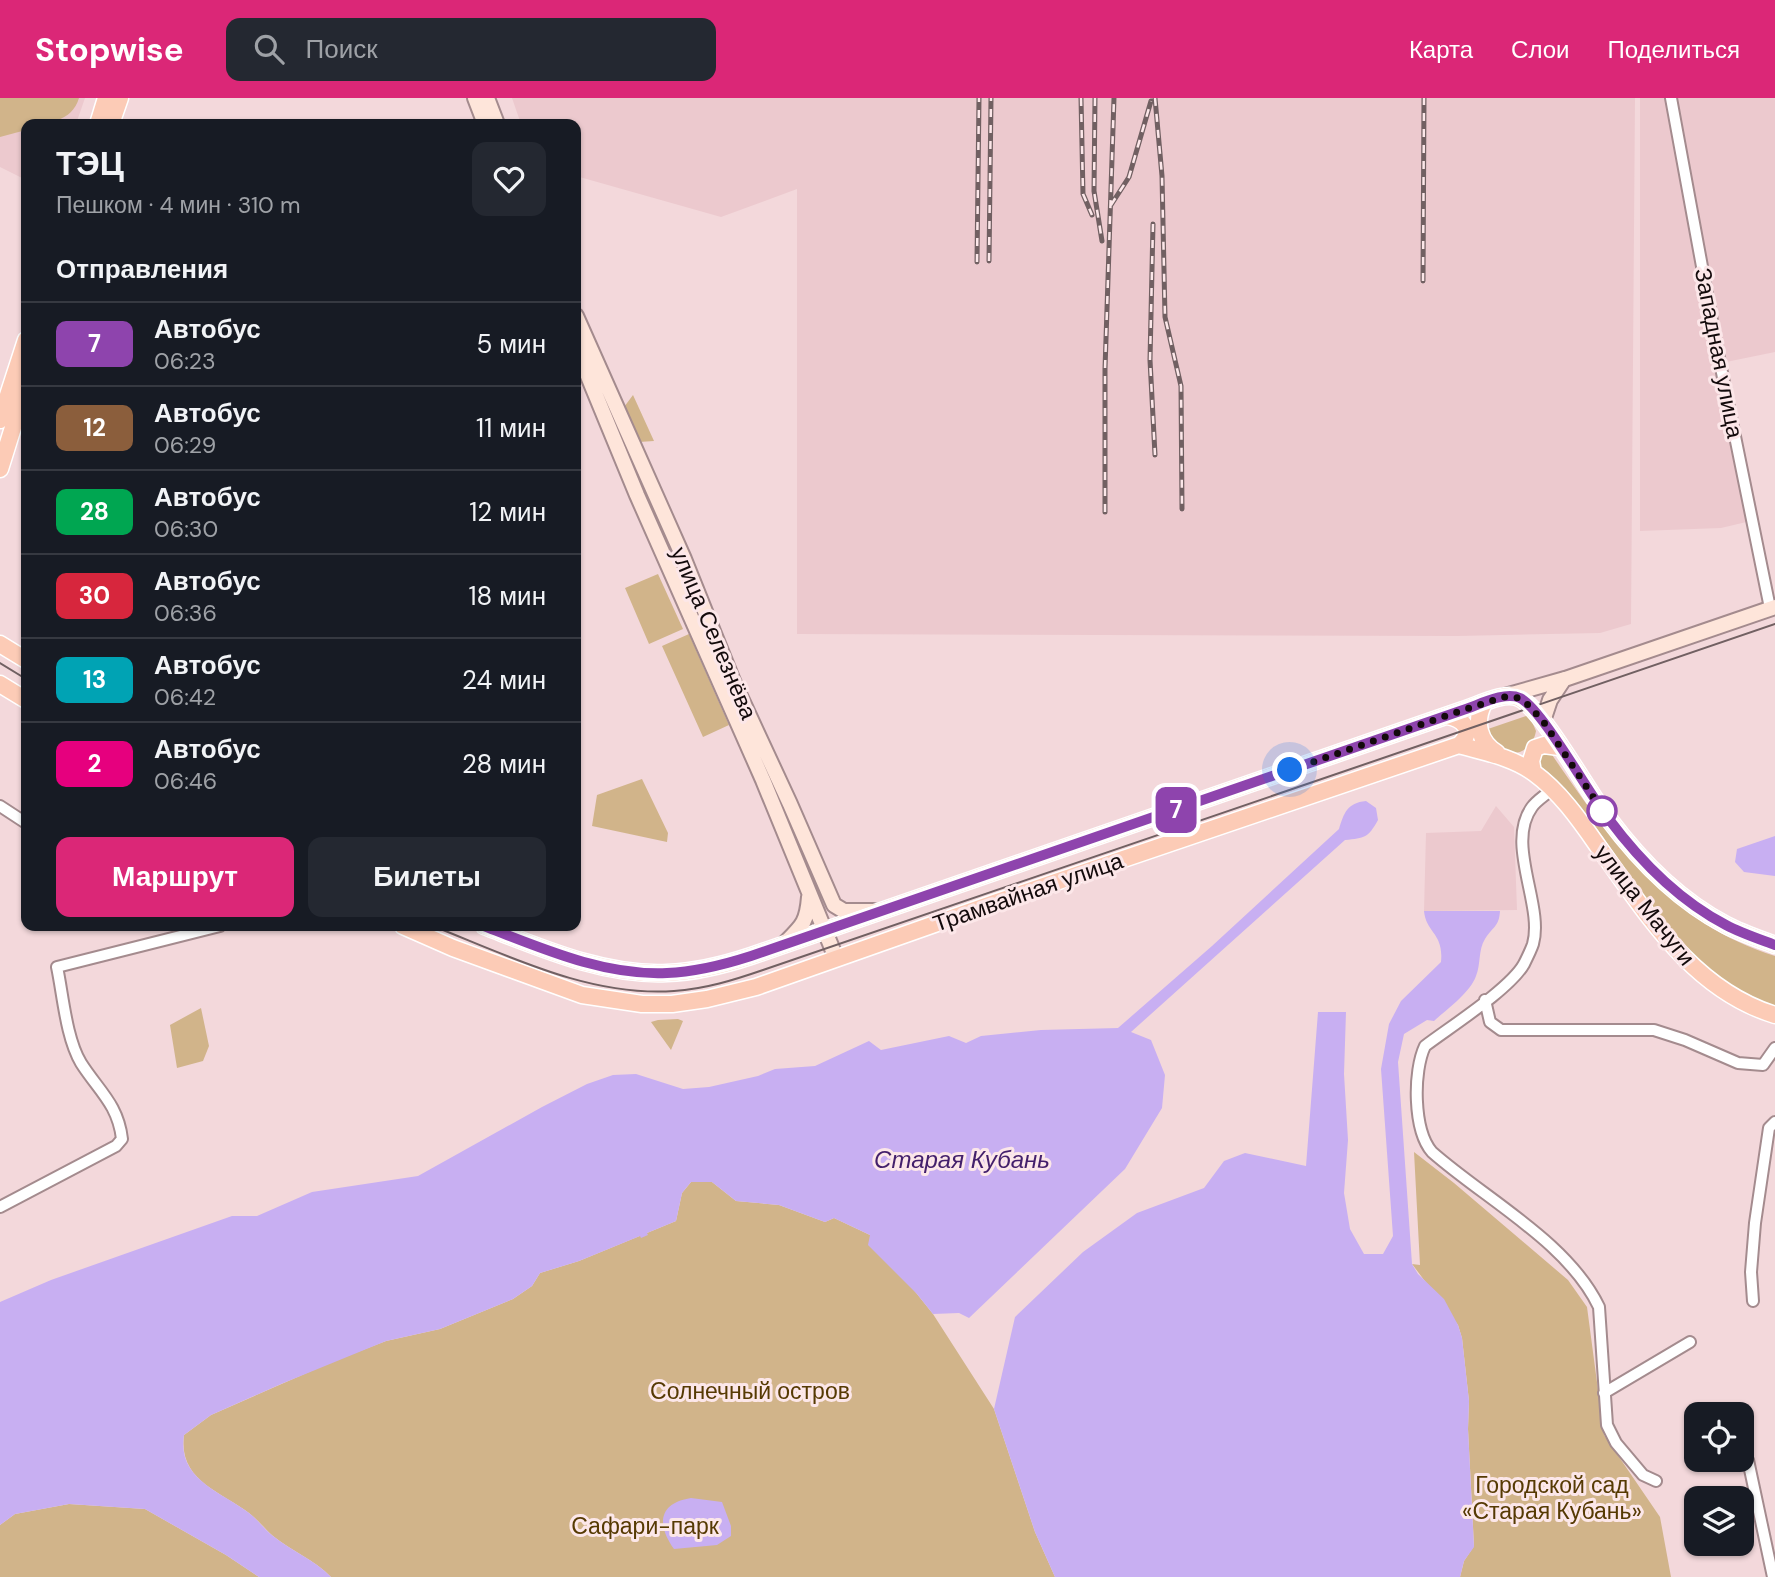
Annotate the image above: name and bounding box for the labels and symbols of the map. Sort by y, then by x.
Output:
street label: Западная улица [1688,265,1750,441]
street label: улица Селезнёва [664,542,764,724]
your location [1272,752,1307,787]
line badge: 7 [1153,787,1199,833]
unlabelled marker [1587,796,1617,826]
street label: улица Мачуги [1588,838,1702,972]
street label: Трамвайная улица [929,845,1127,939]
water label: Старая Кубань [874,1144,1050,1175]
park label: Солнечный остров [650,1376,850,1406]
park label: Городской сад «Старая Кубань» [1462,1470,1642,1526]
park label: Сафари-парк [571,1511,720,1541]

